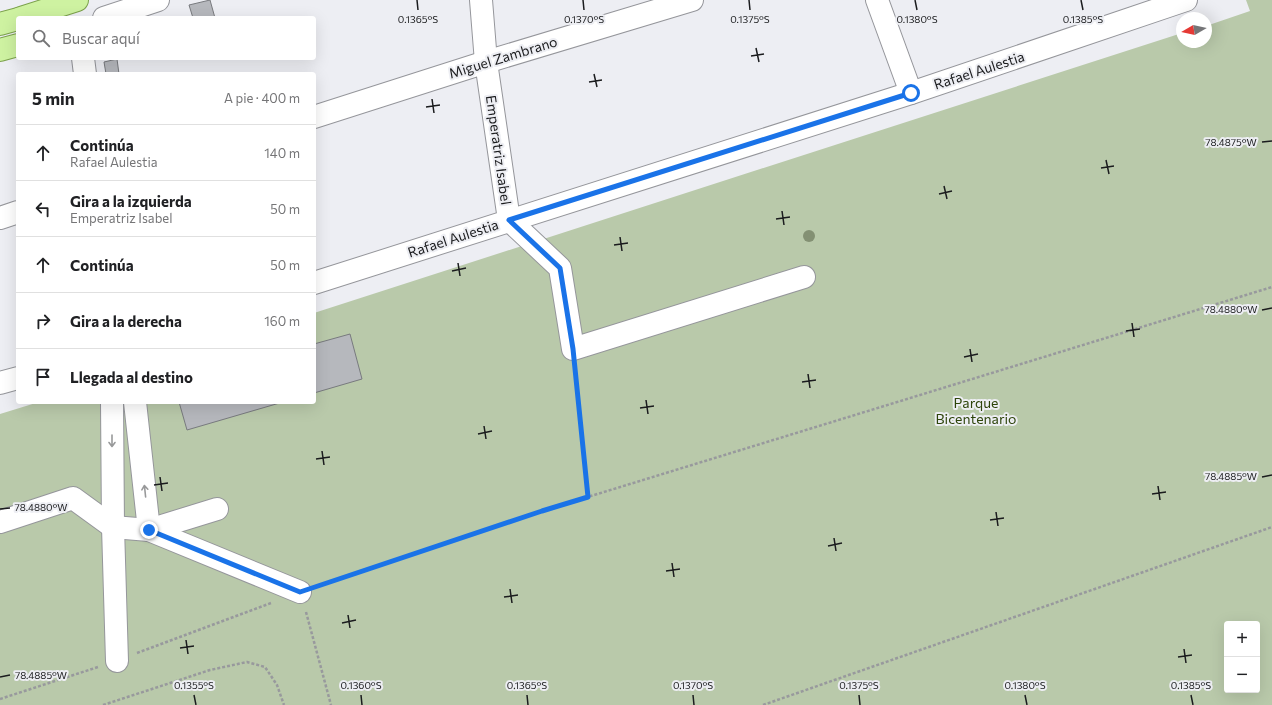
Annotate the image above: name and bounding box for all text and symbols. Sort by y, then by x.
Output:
north arrow [1176,12,1212,48]
text: 0.1365°S [398,13,438,25]
text: 0.1370°S [564,13,604,25]
text: 0.1375°S [730,13,770,25]
text: 0.1380°S [896,13,938,25]
text: 0.1385°S [1063,13,1103,25]
search box [16,16,316,60]
icon: search [30,27,52,49]
text: Buscar aquí [62,29,140,47]
street label: Miguel Zambrano [447,32,559,82]
street label: Rafael Aulestia [932,47,1026,93]
route start [902,84,920,102]
text: 5 min [32,88,75,109]
text: A pie · 400 m [224,90,300,106]
street label: Emperatriz Isabel [483,94,515,206]
text: Continúa [70,136,134,154]
text: 78.4875°W [1205,136,1257,148]
icon: ahead [32,142,54,164]
text: 140 m [264,145,300,161]
text: Rafael Aulestia [70,154,158,170]
text: Gira a la izquierda [70,192,192,210]
icon: left [32,198,54,220]
text: 50 m [270,201,300,217]
text: Emperatriz Isabel [70,210,172,226]
street label: Rafael Aulestia [406,215,500,261]
icon: ahead [32,254,54,276]
text: Continúa [70,256,134,274]
text: 50 m [270,257,300,273]
text: 78.4880°W [1205,303,1257,315]
icon: right [32,310,54,332]
text: Gira a la derecha [70,312,182,330]
text: 160 m [264,313,300,329]
icon: arrive [32,366,54,388]
text: Llegada al destino [70,368,193,386]
park label: Parque Bicentenario [936,394,1016,427]
one-way arrow [108,434,116,447]
text: 78.4885°W [1205,470,1257,482]
one-way arrow [141,485,148,498]
text: 78.4880°W [15,501,67,513]
route end [140,521,158,539]
map controls [1224,621,1260,693]
button: + [1224,621,1260,657]
button: − [1224,657,1260,693]
text: 78.4885°W [15,669,67,681]
text: 0.1355°S [174,679,214,691]
text: 0.1360°S [340,679,382,691]
text: 0.1365°S [507,679,547,691]
text: 0.1370°S [673,679,713,691]
text: 0.1375°S [839,679,879,691]
text: 0.1380°S [1004,679,1046,691]
text: 0.1385°S [1171,679,1211,691]

